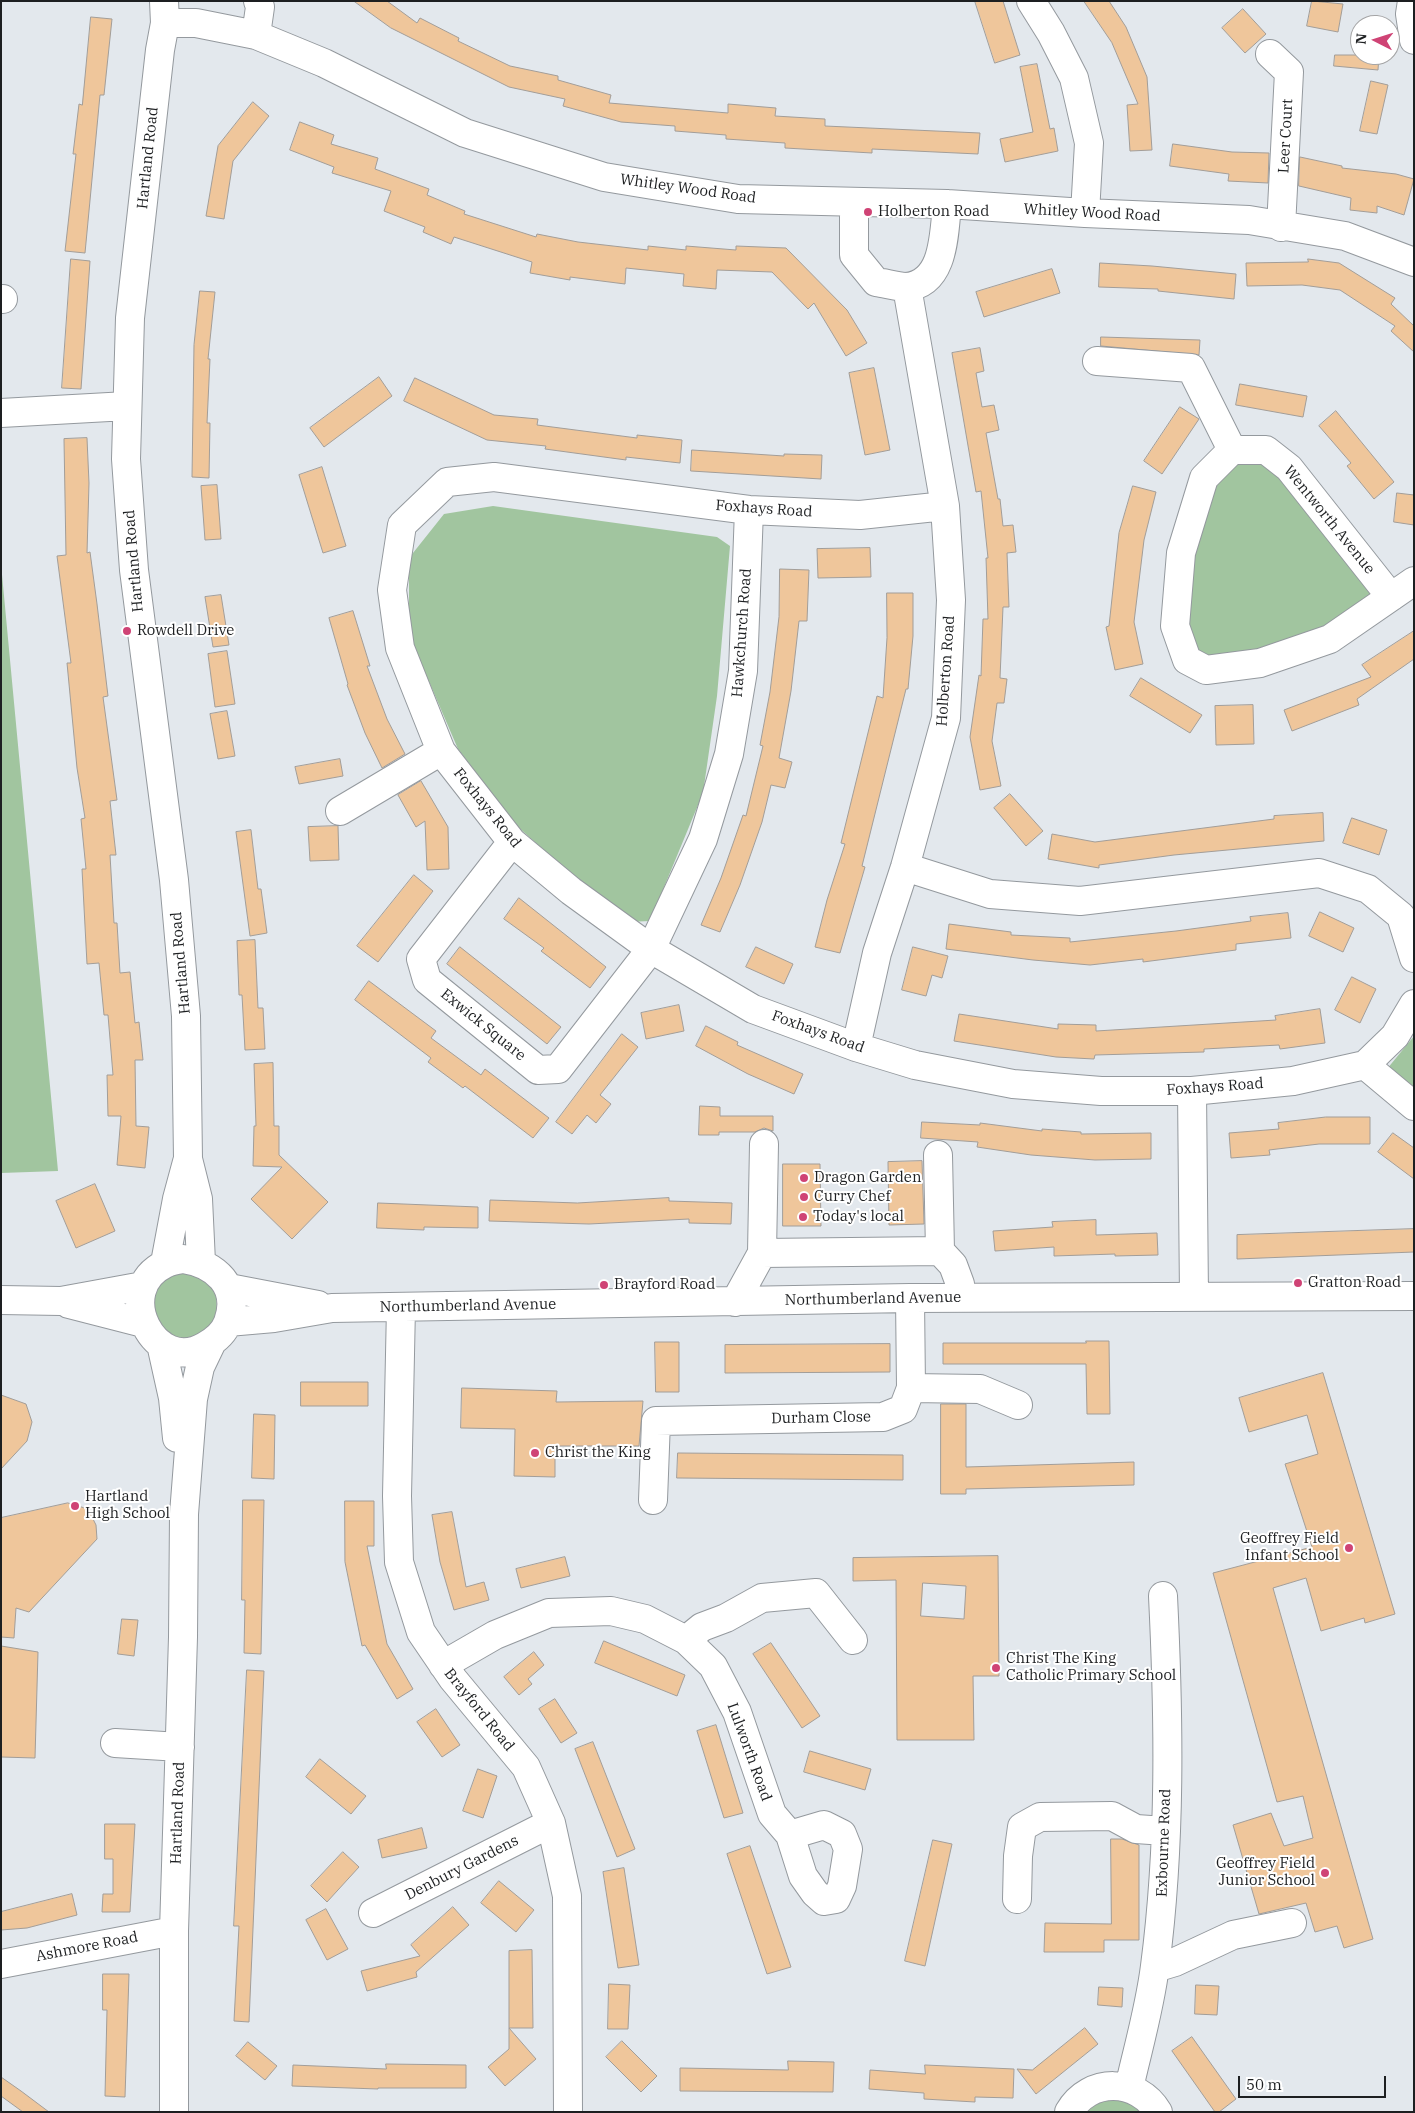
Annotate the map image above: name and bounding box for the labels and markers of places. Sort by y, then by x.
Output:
place label: Holberton Road [878,203,989,221]
marker: Holberton Road [862,206,874,218]
place label: Rowdell Drive [137,622,234,640]
marker: Rowdell Drive [121,625,133,637]
place label: Dragon Garden [814,1169,921,1187]
marker: Dragon Garden [798,1172,810,1184]
place label: Curry Chef [814,1188,891,1206]
marker: Curry Chef [798,1191,810,1203]
place label: Today's local [813,1208,904,1226]
marker: Today's local [797,1211,809,1223]
place label: Gratton Road [1308,1274,1401,1292]
place label: Brayford Road [614,1276,715,1294]
marker: Gratton Road [1292,1277,1304,1289]
marker: Brayford Road [598,1279,610,1291]
place label: Christ the King [545,1444,651,1462]
marker: Christ the King [529,1447,541,1459]
place label: Hartland High School [85,1488,170,1523]
marker: Hartland High School [69,1500,81,1512]
place label: Geoffrey Field Infant School [1240,1530,1339,1565]
marker: Geoffrey Field Infant School [1343,1542,1355,1554]
place label: Christ The King Catholic Primary School [1006,1650,1176,1685]
marker: Christ The King Catholic Primary School [990,1662,1002,1674]
place label: Geoffrey Field Junior School [1216,1855,1315,1890]
marker: Geoffrey Field Junior School [1319,1867,1331,1879]

